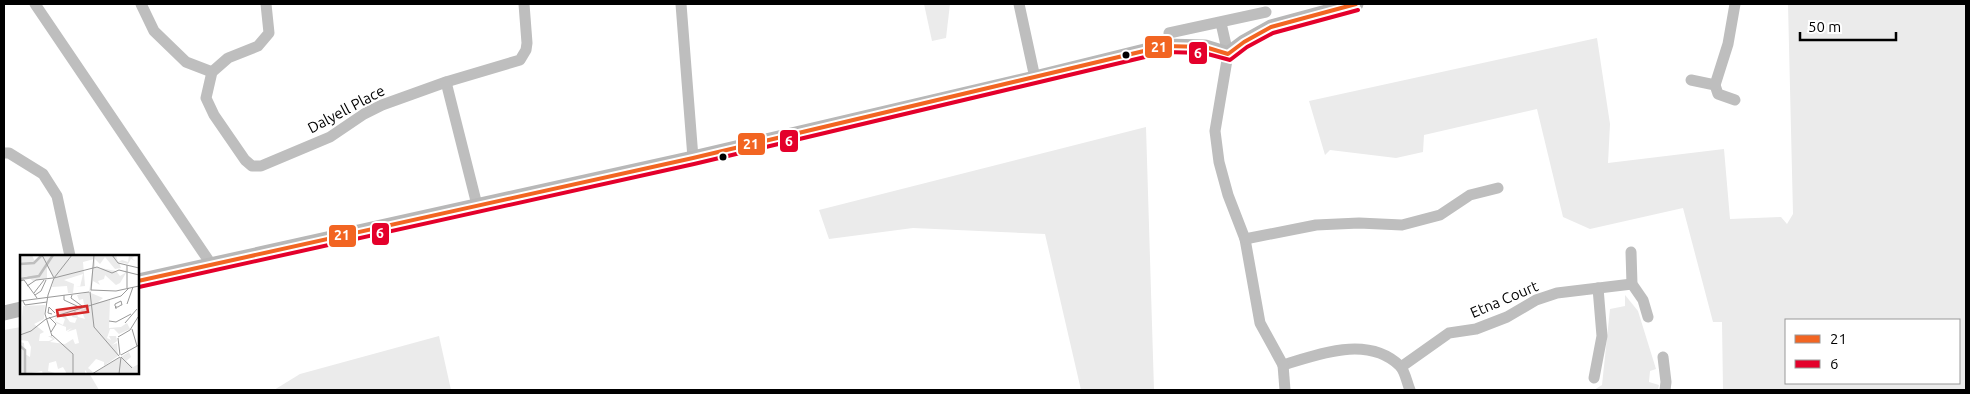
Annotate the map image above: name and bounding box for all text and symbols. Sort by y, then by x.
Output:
scale bar [1800,10,1896,42]
text: 50 m [1808,18,1841,35]
line badge: 21 [1144,35,1173,59]
text: 21 [1151,39,1167,55]
line badge: 6 [1188,41,1208,65]
text: 6 [1194,45,1202,61]
unlabelled marker [1121,50,1131,60]
street label: Dalyell Place [305,82,387,136]
line badge: 6 [779,129,799,153]
line badge: 21 [737,132,766,156]
text: 6 [785,133,793,149]
text: 21 [743,136,759,152]
unlabelled marker [718,152,728,162]
line badge: 6 [371,222,390,246]
line badge: 21 [328,224,357,248]
text: 6 [376,225,384,241]
text: 21 [334,227,350,243]
inset map [20,255,139,374]
street label: Etna Court [1467,277,1541,321]
legend [1785,319,1960,384]
text: 21 [1830,330,1847,347]
text: 6 [1830,355,1838,372]

